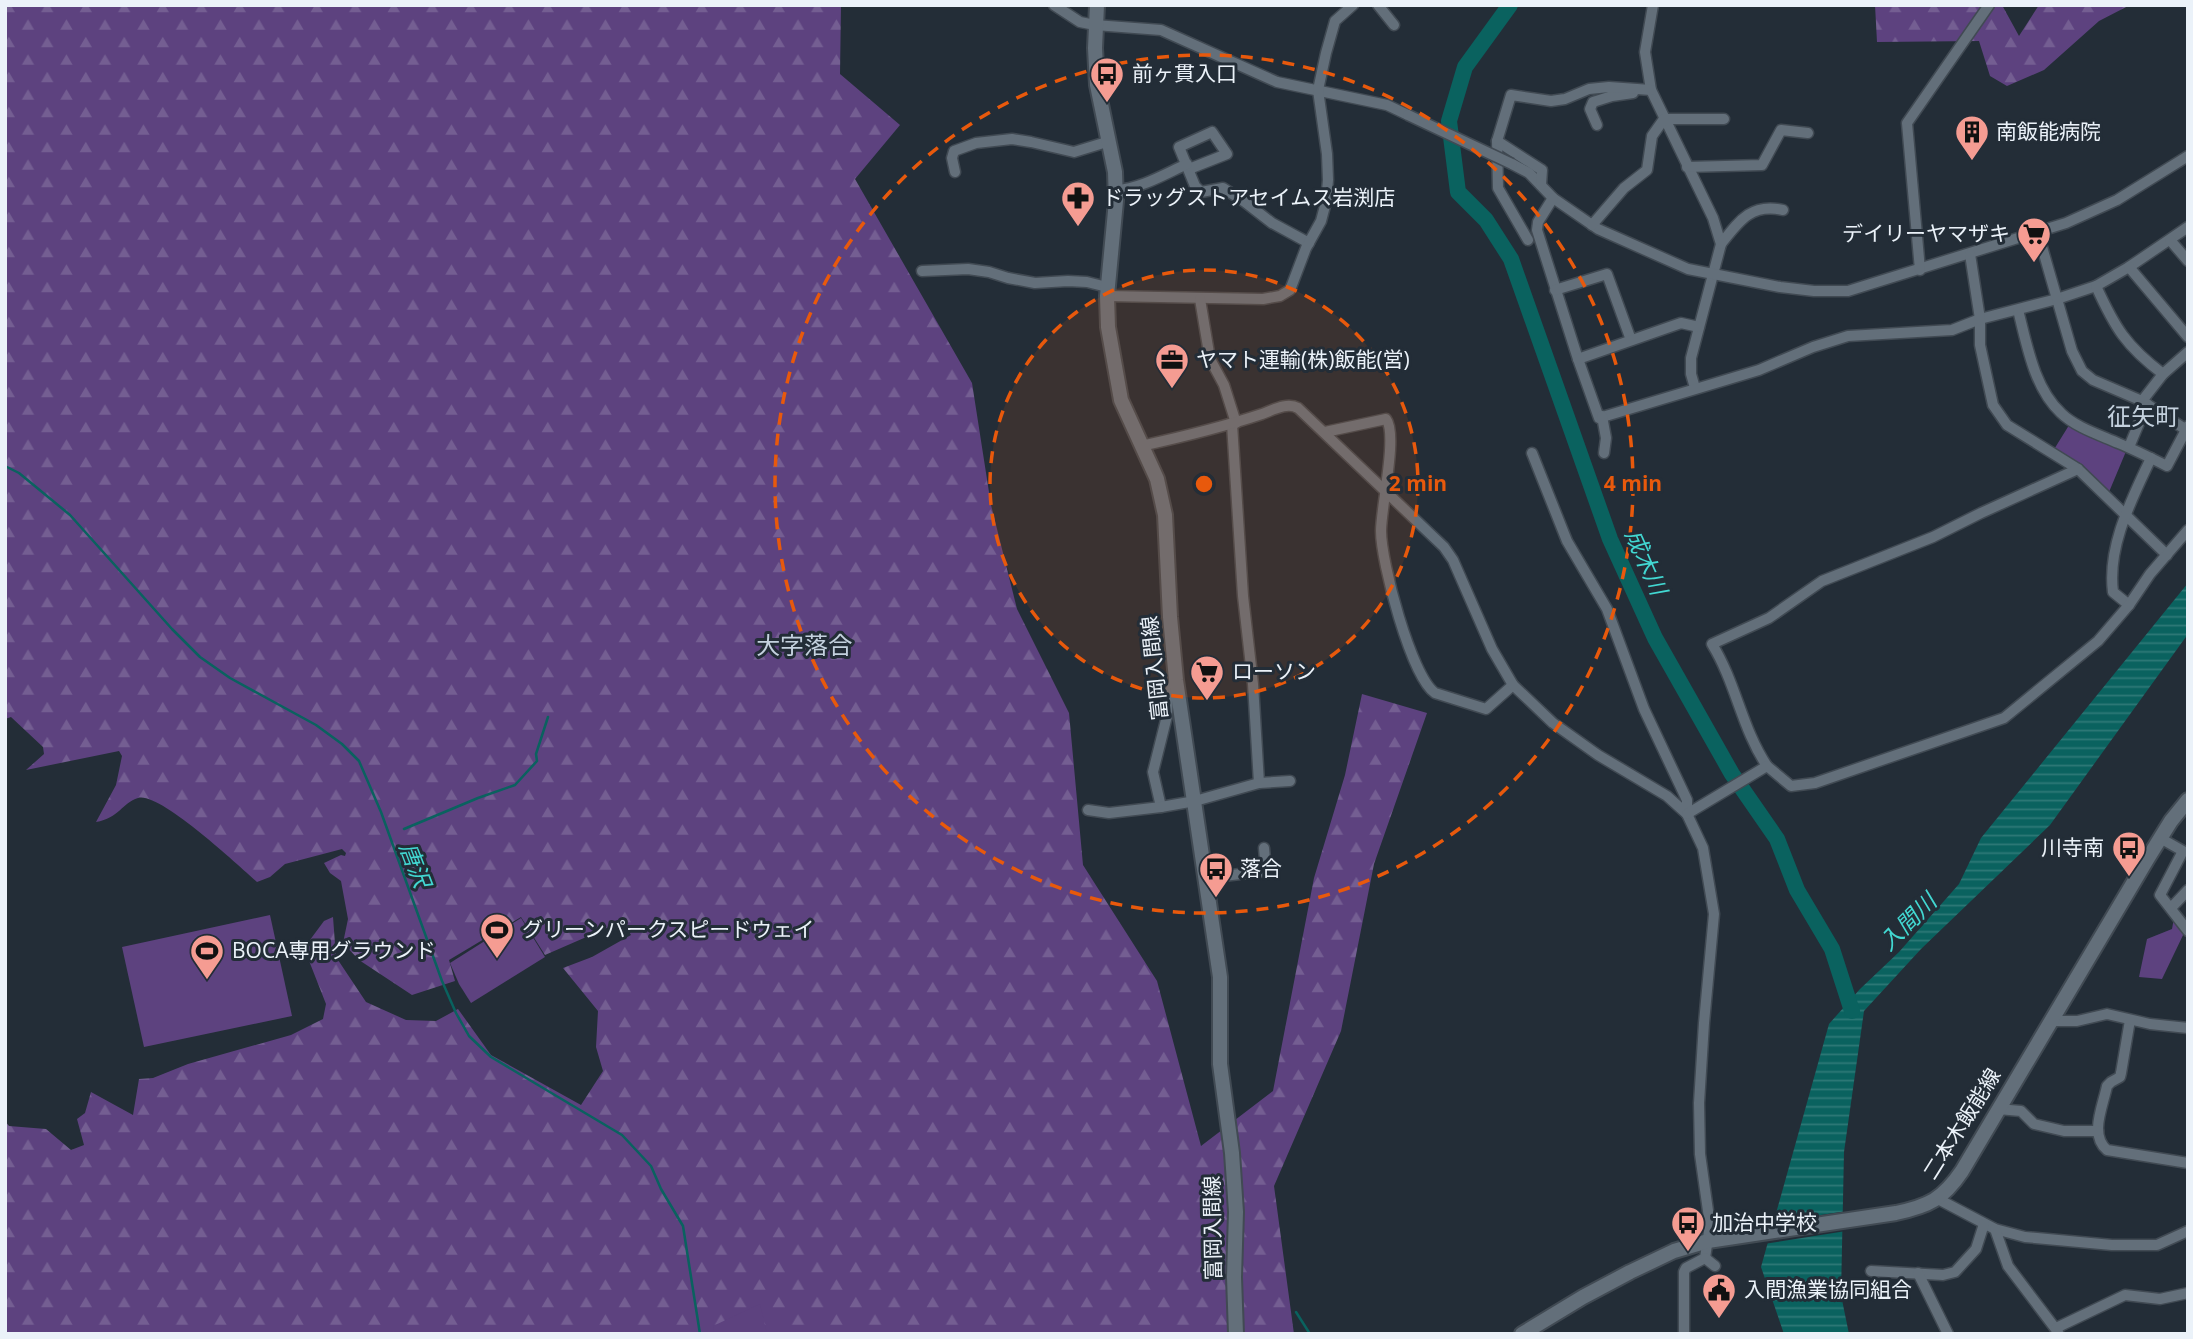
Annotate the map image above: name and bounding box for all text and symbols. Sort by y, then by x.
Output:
bus stop icon: 前ヶ貫入口 [1088,55,1126,104]
place label: 前ヶ貫入口 [1132,59,1237,87]
building icon: 南飯能病院 [1953,113,1991,162]
place label: 南飯能病院 [1996,117,2101,145]
pharmacy icon: ドラッグストアセイムス岩渕店 [1059,179,1097,228]
place label: ドラッグストアセイムス岩渕店 [1102,183,1395,211]
supermarket icon: デイリーヤマザキ [2015,215,2053,264]
place label: デイリーヤマザキ [1842,219,2010,247]
office icon: ヤマト運輸(株)飯能(営) [1153,341,1191,390]
place label: ヤマト運輸(株)飯能(営) [1196,345,1410,373]
district label: 征矢町 [2107,399,2179,432]
text: 2 min [1389,469,1447,497]
text: 4 min [1604,469,1662,497]
centre of rings [1192,472,1216,496]
water label: 成木川 [1618,524,1677,602]
street label: 富岡入間線 [1135,614,1173,722]
district label: 大字落合 [756,628,852,661]
supermarket icon: ローソン [1188,653,1226,702]
place label: ローソン [1232,657,1316,685]
bus stop icon: 川寺南 [2110,829,2148,878]
place label: 川寺南 [2041,833,2104,861]
water label: 唐沢 [393,837,440,895]
bus stop icon: 落合 [1197,850,1235,899]
place label: 落合 [1240,854,1282,882]
water label: 入間川 [1872,883,1945,957]
sports icon: グリーンパークスピードウェイ [478,911,516,960]
place label: グリーンパークスピードウェイ [522,915,814,943]
sports icon: BOCA専用グラウンド [188,932,226,981]
place label: BOCA専用グラウンド [232,936,435,964]
street label: 二本木飯能線 [1916,1063,2006,1184]
street label: 富岡入間線 [1197,1175,1227,1281]
bus stop icon: 加治中学校 [1669,1204,1707,1253]
place label: 加治中学校 [1712,1208,1817,1236]
public building icon: 入間漁業協同組合 [1700,1271,1738,1320]
place label: 入間漁業協同組合 [1744,1275,1912,1303]

